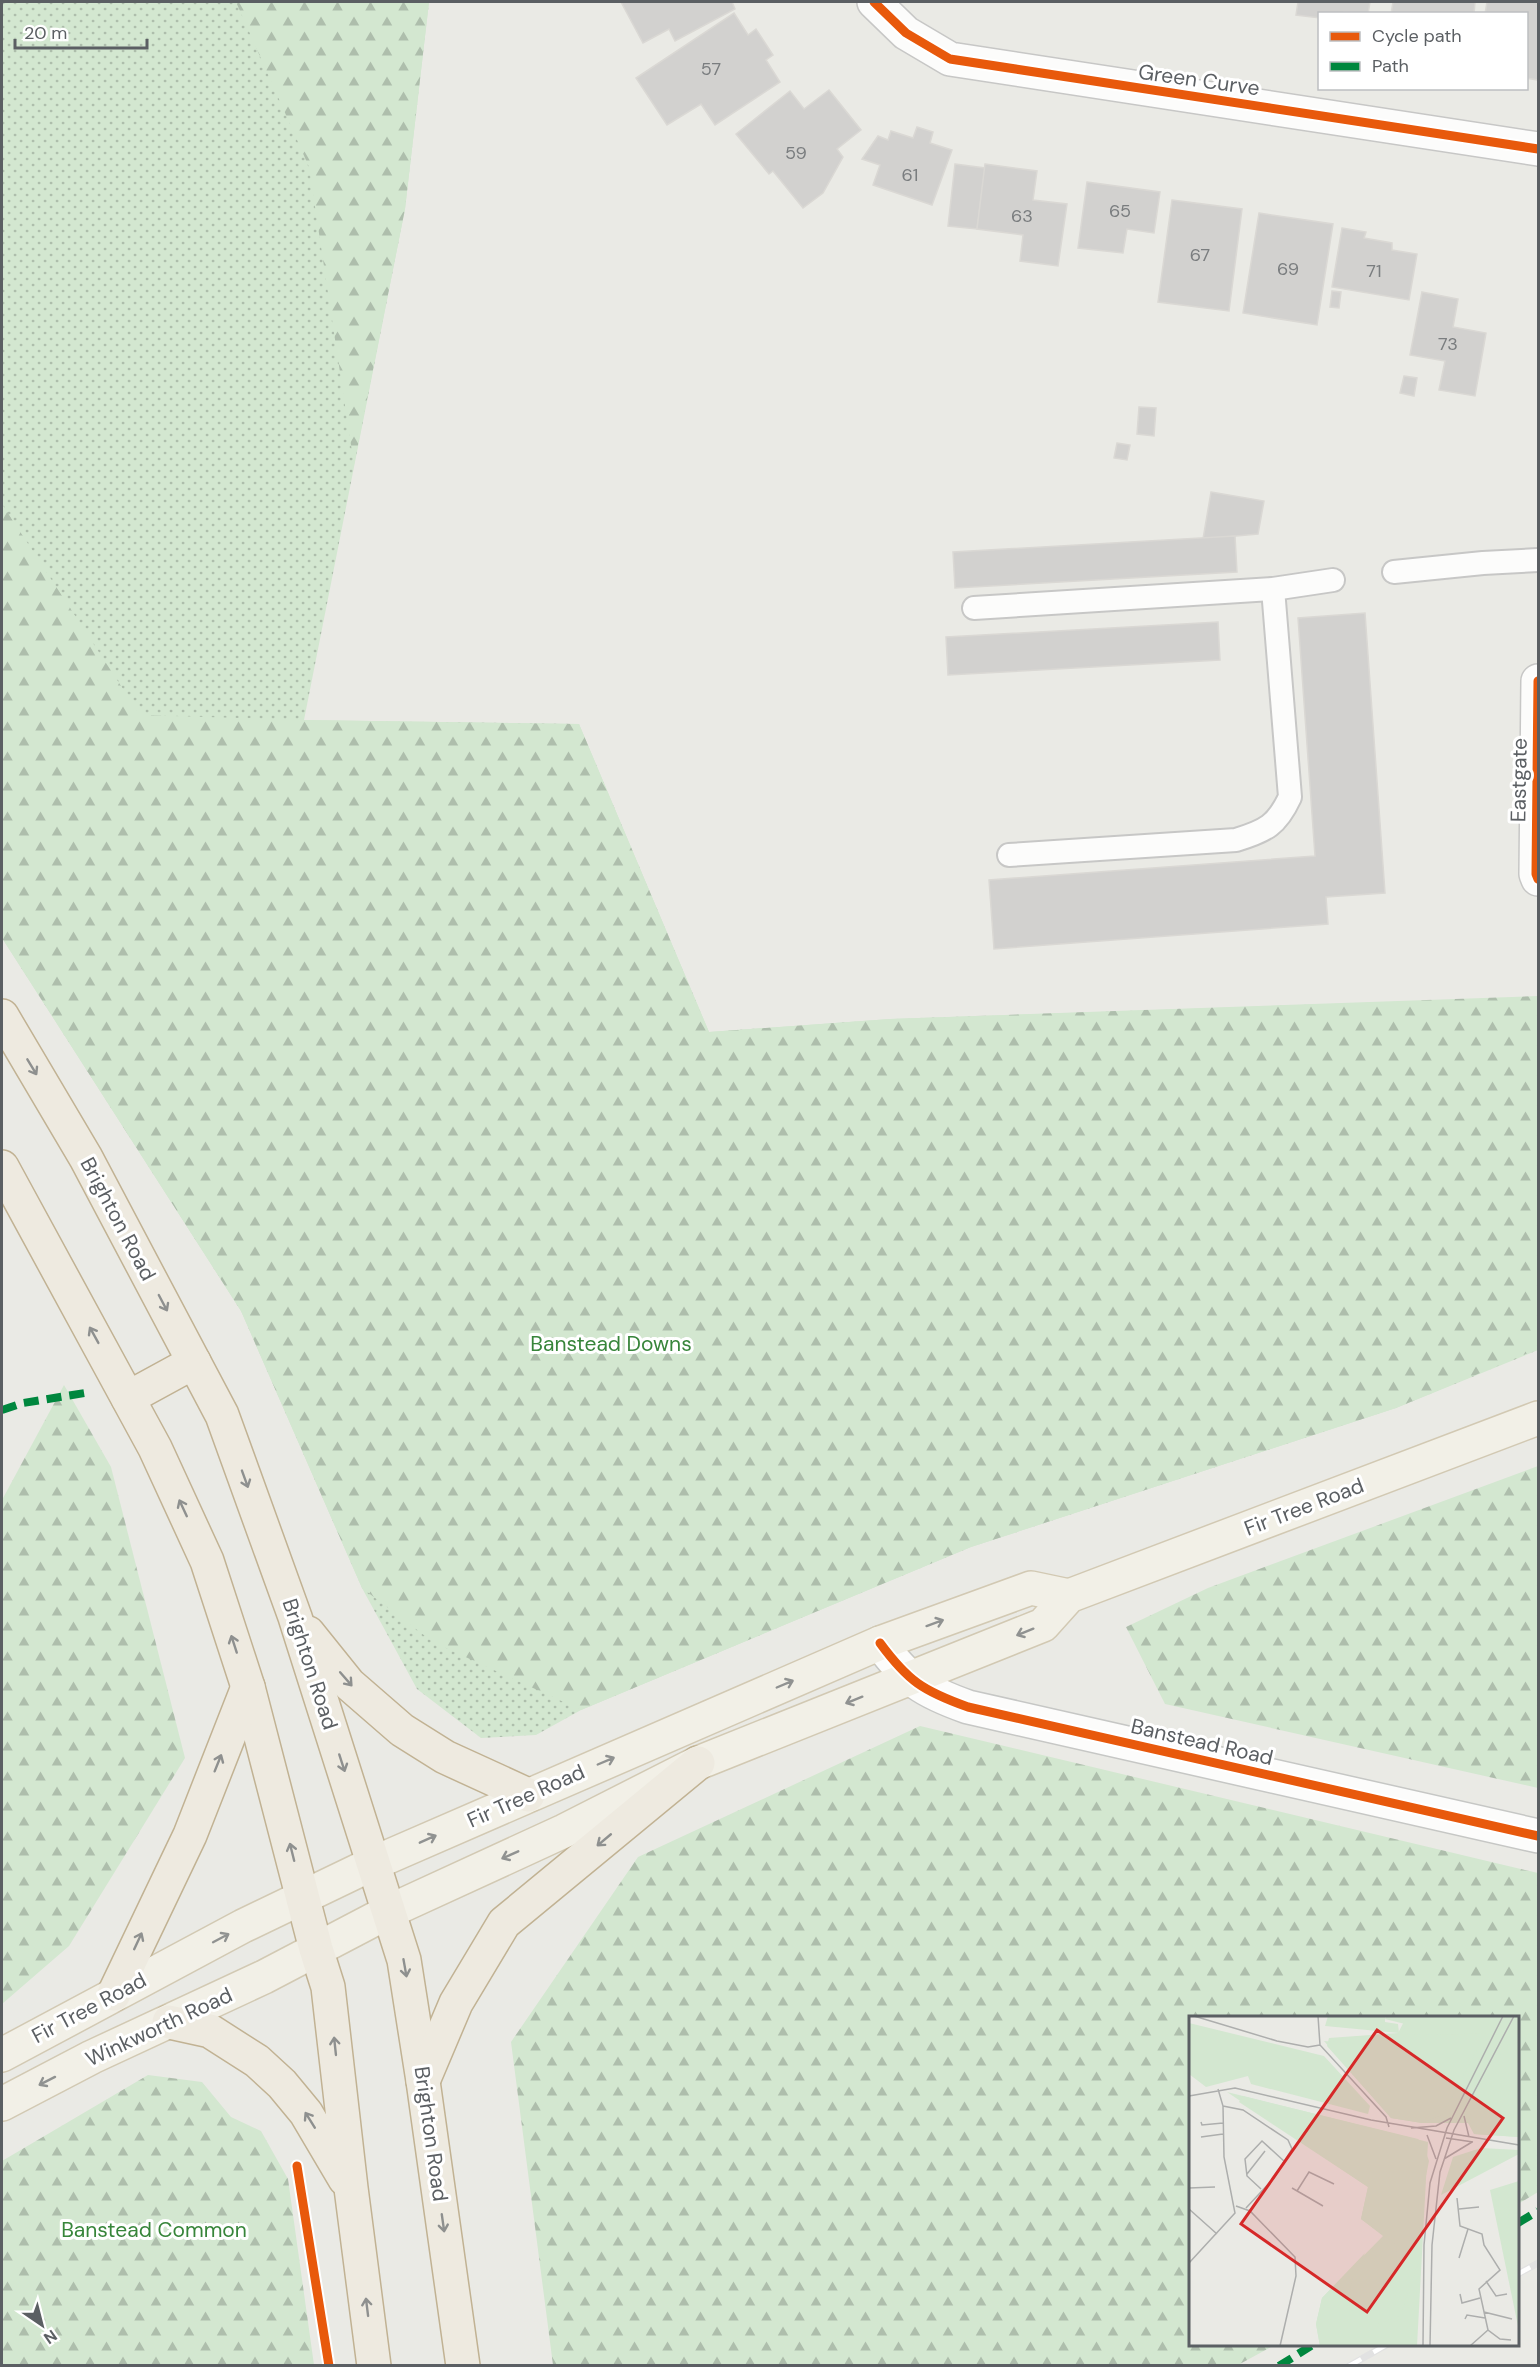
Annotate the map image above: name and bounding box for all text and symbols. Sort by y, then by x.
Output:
scale bar [15,12,147,50]
legend [1318,12,1528,90]
text: 20 m [24,21,67,45]
text: Cycle path [1372,24,1462,48]
text: Path [1372,54,1409,78]
house number: 57 [701,57,721,81]
street label: Green Curve [1137,58,1261,102]
house number: 59 [785,141,807,165]
house number: 61 [902,163,918,187]
house number: 65 [1109,199,1131,223]
house number: 63 [1011,204,1033,228]
house number: 67 [1190,243,1210,267]
house number: 69 [1277,257,1299,281]
house number: 71 [1366,259,1382,283]
house number: 73 [1438,332,1458,356]
street label: Eastgate [1504,738,1534,822]
one-way arrow [26,1058,38,1075]
street label: Brighton Road [74,1152,162,1286]
one-way arrow [157,1294,169,1312]
one-way arrow [87,1327,99,1344]
park label: Banstead Downs [530,1330,692,1358]
one-way arrow [240,1469,251,1488]
street label: Fir Tree Road [1240,1471,1368,1543]
one-way arrow [177,1499,188,1518]
street label: Brighton Road [276,1595,344,1733]
one-way arrow [925,1616,944,1627]
one-way arrow [1016,1627,1034,1638]
one-way arrow [228,1635,239,1654]
one-way arrow [339,1671,353,1686]
one-way arrow [776,1677,794,1689]
one-way arrow [845,1695,864,1706]
street label: Banstead Road [1128,1712,1276,1772]
one-way arrow [337,1753,348,1772]
one-way arrow [213,1755,224,1773]
one-way arrow [597,1755,615,1766]
street label: Fir Tree Road [463,1758,589,1834]
one-way arrow [418,1833,436,1844]
one-way arrow [597,1833,613,1846]
one-way arrow [285,1843,297,1862]
one-way arrow [502,1850,520,1861]
one-way arrow [212,1932,229,1944]
one-way arrow [133,1933,145,1951]
one-way arrow [400,1958,411,1977]
street label: Fir Tree Road [27,1966,151,2050]
street label: Winkworth Road [81,1981,237,2073]
inset map [1189,2016,1519,2346]
one-way arrow [329,2037,340,2057]
street label: Brighton Road [408,2065,454,2203]
one-way arrow [39,2075,56,2087]
one-way arrow [303,2112,315,2129]
one-way arrow [438,2213,449,2232]
park label: Banstead Common [61,2216,247,2244]
north arrow [12,2295,72,2355]
one-way arrow [361,2298,372,2318]
text: N [40,2325,61,2349]

